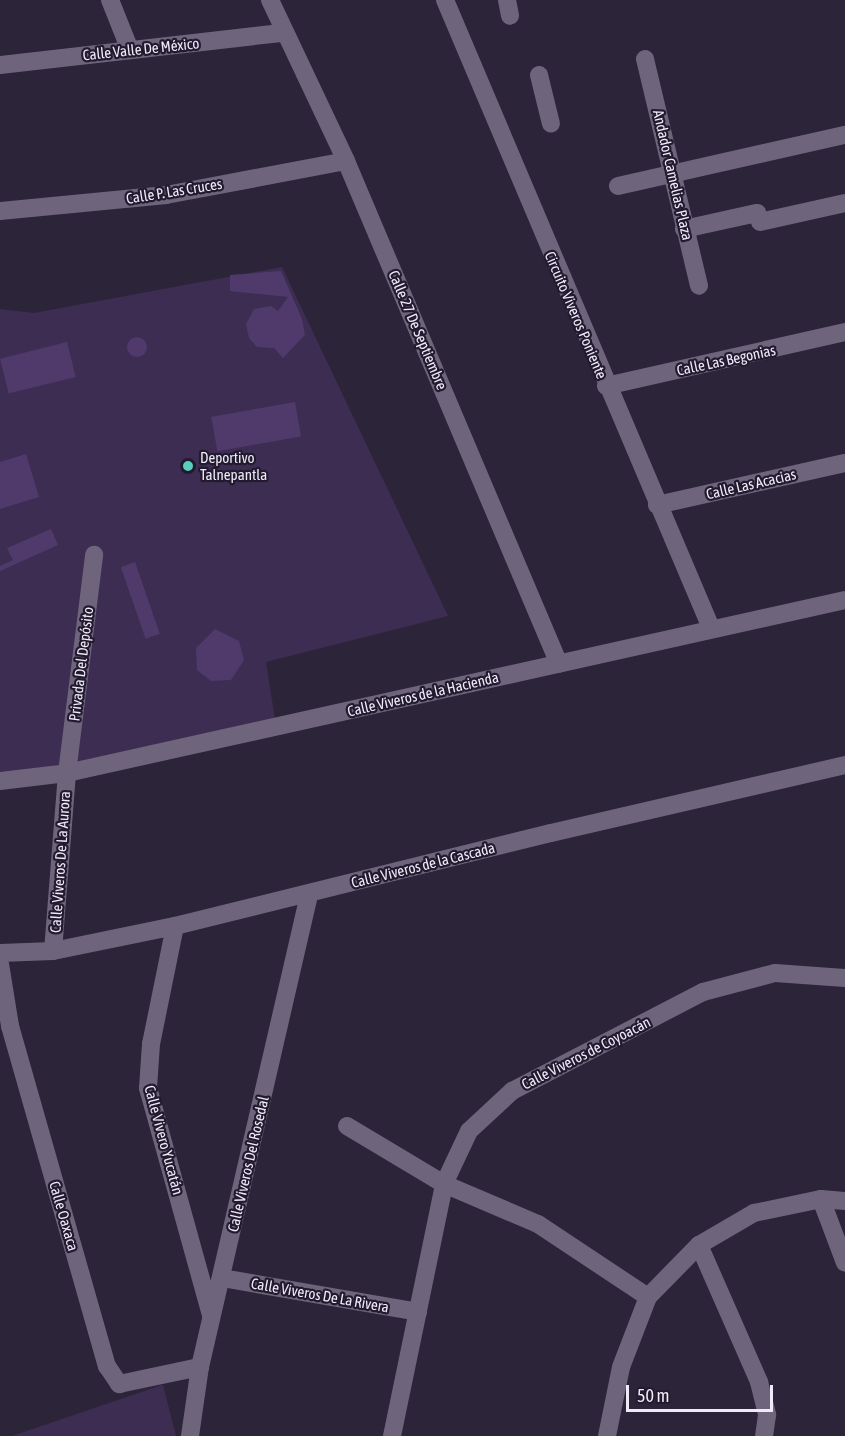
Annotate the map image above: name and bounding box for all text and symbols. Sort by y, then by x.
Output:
street label: Calle Valle De México [82,34,200,64]
street label: Andador Camelias Plaza [649,108,697,242]
street label: Calle P. Las Cruces [125,175,223,207]
street label: Circuito Viveros Poniente [541,249,611,381]
street label: Calle 27 De Septiembre [385,268,451,392]
street label: Calle Las Begonias [675,341,777,379]
place label: Deportivo Talnepantla [200,448,267,483]
marker: Deportivo Talnepantla [181,459,195,473]
street label: Calle Las Acacias [704,465,798,503]
street label: Privada Del Depósito [65,606,97,722]
street label: Calle Viveros de la Hacienda [346,668,500,720]
street label: Calle Viveros De La Aurora [46,790,74,934]
street label: Calle Viveros de la Cascada [349,838,497,892]
street label: Calle Viveros de Coyoacán [519,1013,653,1093]
street label: Calle Vivero Yucatán [141,1083,187,1197]
street label: Calle Viveros Del Rosedal [224,1094,272,1234]
street label: Calle Oaxaca [45,1179,83,1253]
street label: Calle Viveros De La Rivera [250,1274,390,1316]
scale bar [629,1373,776,1411]
text: 50 m [637,1385,669,1406]

